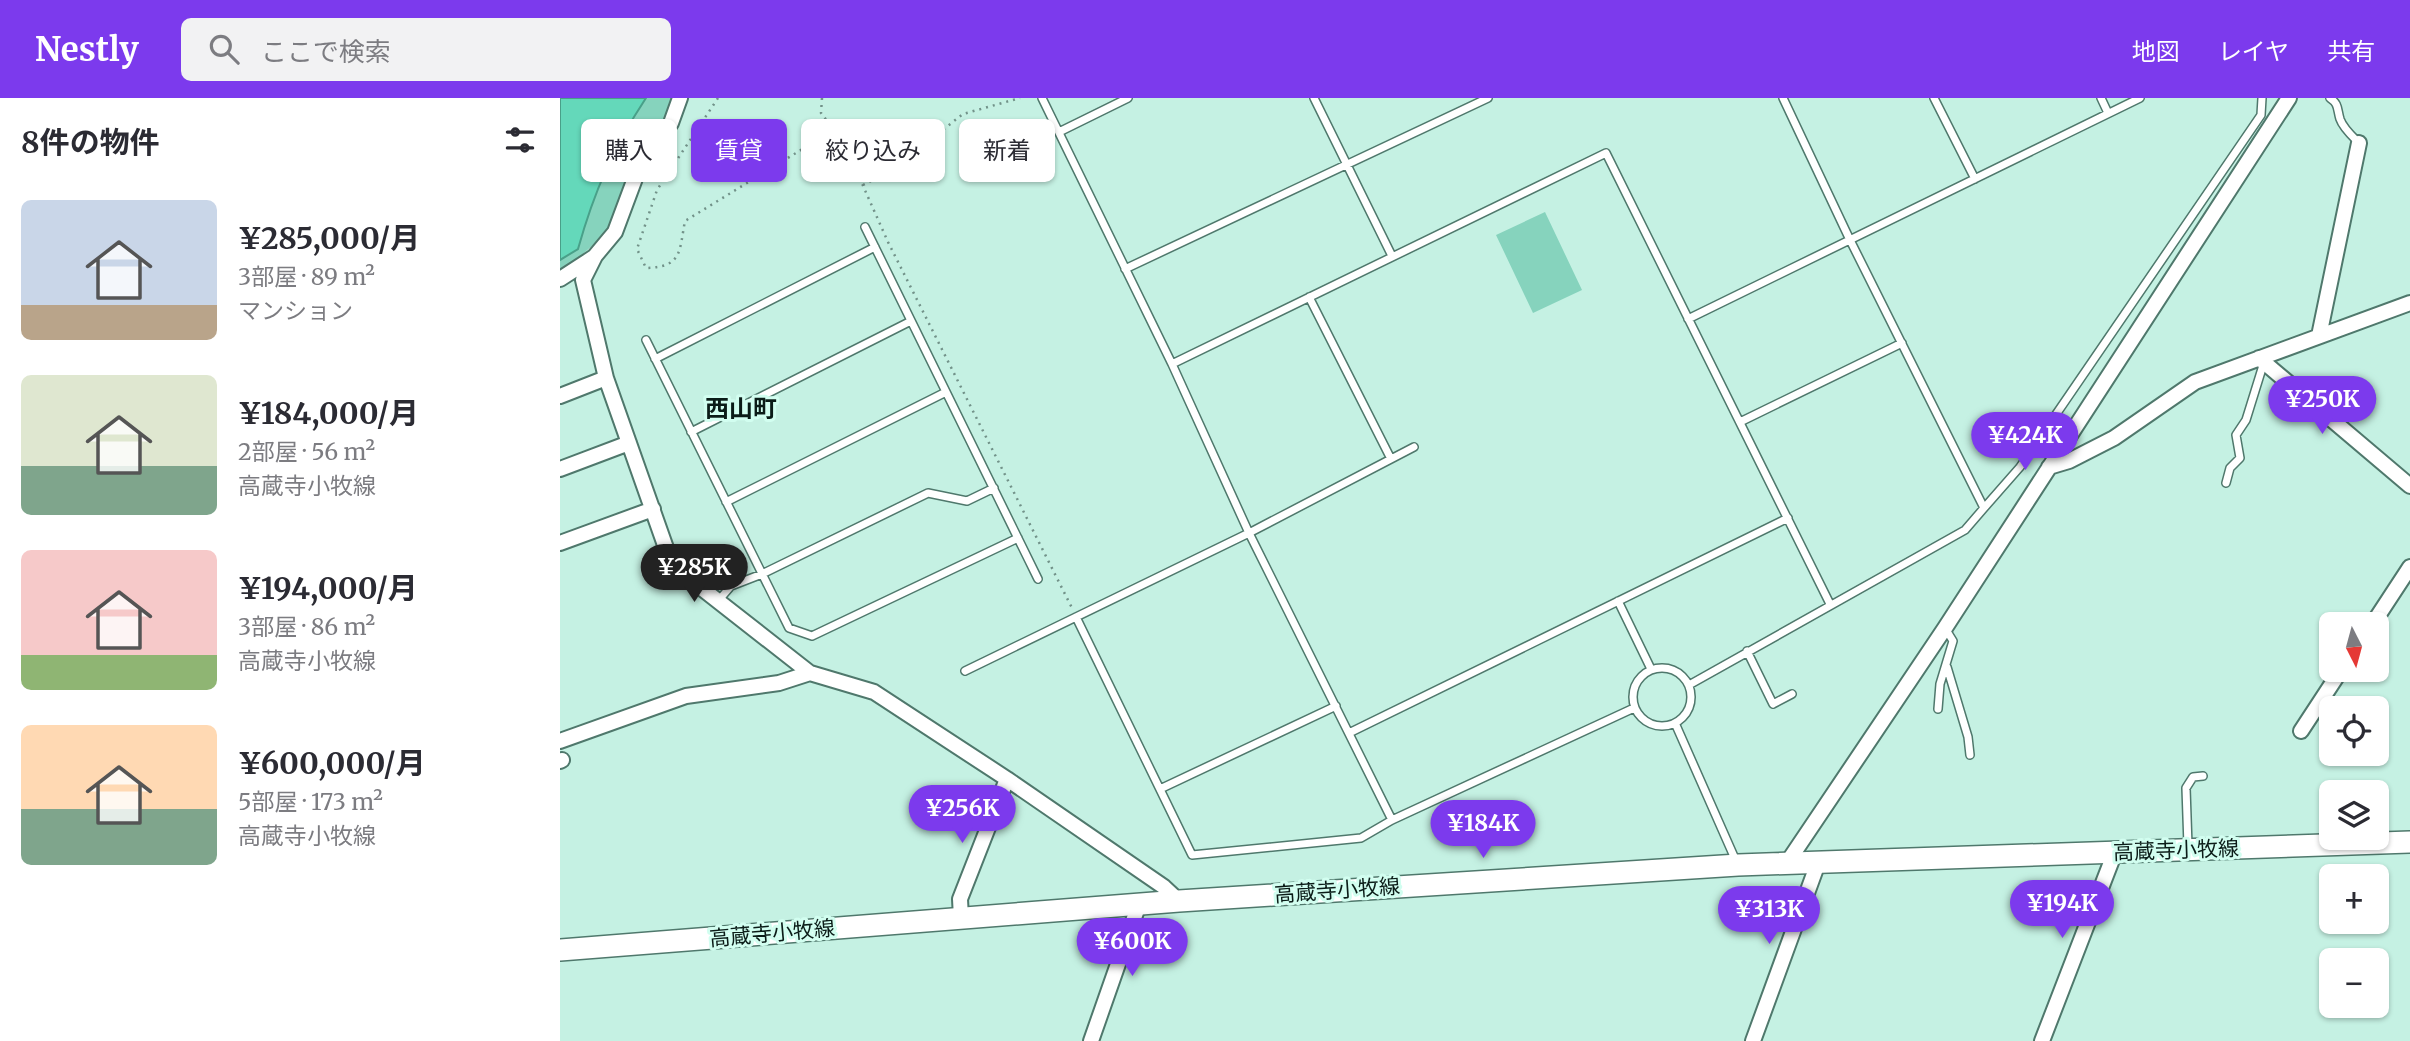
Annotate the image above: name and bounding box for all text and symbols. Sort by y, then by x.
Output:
search box [181,18,671,81]
text: Nestly [35,29,139,70]
icon: search [205,30,243,68]
text: ここで検索 [261,35,391,68]
text: 地図 [2132,36,2180,67]
text: レイヤ [2218,36,2289,67]
text: 共有 [2327,36,2375,67]
chip: 購入 [581,119,677,182]
chip: 賃貸 [691,119,787,182]
chip: 絞り込み [801,119,945,182]
chip: 新着 [959,119,1055,182]
icon: filters [501,121,539,159]
text: 8件の物件 [21,123,160,161]
text: ¥285,000/月 [238,219,420,257]
icon: home [77,228,161,312]
text: 3部屋 · 89 m² [238,262,375,291]
text: マンション [238,296,353,325]
pin: ¥250K [2273,376,2371,436]
text: ¥250K [2284,384,2360,413]
district label: 西山町 [705,393,777,424]
text: ¥184,000/月 [238,394,419,432]
icon: home [77,403,161,487]
pin: ¥424K [1976,412,2074,472]
text: ¥424K [1987,420,2063,449]
text: 2部屋 · 56 m² [238,437,375,466]
text: 高蔵寺小牧線 [238,471,376,500]
pin: ¥285K [645,545,743,604]
text: ¥285K [657,552,731,581]
text: ¥194,000/月 [238,569,418,607]
icon: home [77,578,161,662]
text: 3部屋 · 86 m² [238,612,375,641]
north arrow [2319,612,2389,682]
map controls [2319,612,2389,1018]
text: 高蔵寺小牧線 [238,646,376,675]
button: locate [2319,696,2389,766]
text: ¥600,000/月 [238,744,426,782]
icon: home [77,753,161,837]
button: layers [2319,780,2389,850]
pin: ¥256K [913,786,1011,845]
text: 5部屋 · 173 m² [238,787,383,816]
text: ¥256K [925,793,999,822]
pin: ¥184K [1434,800,1532,860]
text: ¥184K [1447,808,1519,837]
text: 高蔵寺小牧線 [238,821,376,850]
street label: 高蔵寺小牧線 [2113,834,2239,866]
button: + [2319,864,2389,934]
street label: 高蔵寺小牧線 [1273,872,1401,908]
pin: ¥194K [2013,880,2111,940]
pin: ¥313K [1720,886,1818,946]
text: ¥194K [2026,888,2098,917]
text: ¥313K [1734,894,1804,923]
street label: 高蔵寺小牧線 [708,914,836,952]
pin: ¥600K [1083,918,1181,978]
text: ¥600K [1093,926,1171,955]
button: − [2319,948,2389,1018]

